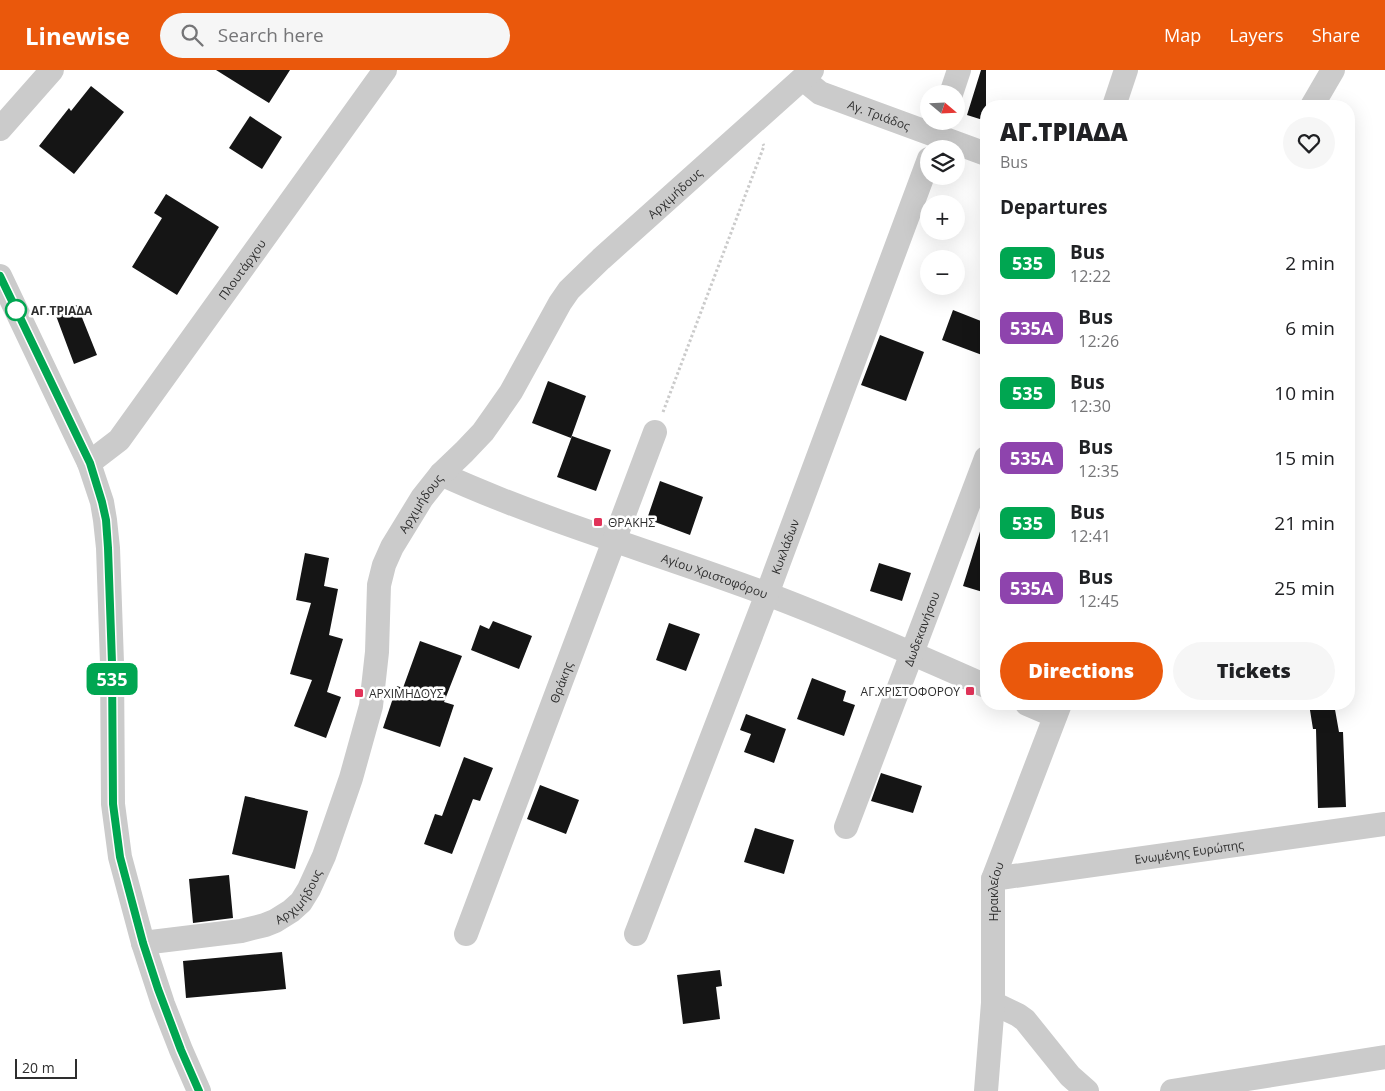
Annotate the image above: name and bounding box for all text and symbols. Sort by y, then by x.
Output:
search box [160,13,510,58]
text: Linewise [25,19,130,52]
icon: search [178,21,206,49]
text: Search here [218,22,324,48]
text: Map [1164,23,1201,47]
text: Layers [1229,23,1284,47]
text: Share [1312,23,1360,47]
north arrow [920,85,965,130]
map controls [920,85,965,295]
street label: Αγ. Τριάδος [845,95,913,134]
text: ΑΓ.ΤΡΙΑΔΑ [1000,115,1128,148]
button: heart [1283,117,1335,169]
button: layers [920,140,965,185]
text: Bus [1000,151,1028,173]
street label: Αρχιμήδους [644,164,706,222]
text: Departures [1000,194,1107,220]
button: + [920,195,965,240]
street label: Πλουτάρχου [214,236,269,303]
text: Bus [1070,239,1105,265]
button: − [920,250,965,295]
text: 2 min [1285,250,1335,276]
text: 535 [1012,251,1043,275]
text: 12:22 [1070,265,1111,287]
marker: ΑΓ.ΤΡΙΑΔΑ [5,299,27,321]
place label: ΑΓ.ΤΡΙΑΔΑ [31,302,93,319]
text: Bus [1078,304,1113,330]
text: 6 min [1285,315,1335,341]
text: 535A [1010,316,1053,340]
text: 12:26 [1078,330,1119,352]
text: Bus [1070,369,1105,395]
text: 10 min [1274,380,1335,406]
text: 535 [1012,381,1043,405]
text: 12:30 [1070,395,1111,417]
text: Bus [1078,434,1113,460]
text: 15 min [1274,445,1335,471]
text: 535A [1010,446,1053,470]
text: 12:35 [1078,460,1119,482]
street label: Αρχιμήδους [394,470,446,536]
text: Bus [1070,499,1105,525]
text: 21 min [1274,510,1335,536]
text: 535 [1012,511,1043,535]
place label: ΘΡΑΚΗΣ [608,514,655,531]
marker: ΘΡΑΚΗΣ [592,516,604,528]
street label: Κυκλάδων [767,517,803,577]
text: 12:41 [1070,525,1111,547]
street label: Αγίου Χριστοφόρου [659,549,770,602]
text: Bus [1078,564,1113,590]
text: 25 min [1274,575,1335,601]
text: 535A [1010,576,1053,600]
street label: Δωδεκανήσου [899,589,943,669]
text: 12:45 [1078,590,1119,612]
button: Directions [1000,642,1163,700]
button: Tickets [1173,642,1335,700]
street label: Θράκης [545,659,576,706]
line badge: 535 [83,663,141,695]
text: 535 [97,667,127,691]
place label: ΑΓ.ΧΡΙΣΤΟΦΟΡΟΥ [861,683,960,700]
place label: ΑΡΧΙΜΗΔΟΥΣ [369,685,444,702]
marker: ΑΓ.ΧΡΙΣΤΟΦΟΡΟΥ [964,685,976,697]
marker: ΑΡΧΙΜΗΔΟΥΣ [353,687,365,699]
street label: Ενωμένης Ευρώπης [1133,835,1245,868]
street label: Ηρακλείου [985,859,1007,922]
street label: Αρχιμήδους [271,866,326,928]
scale bar [15,1056,78,1079]
text: 20 m [22,1058,55,1077]

